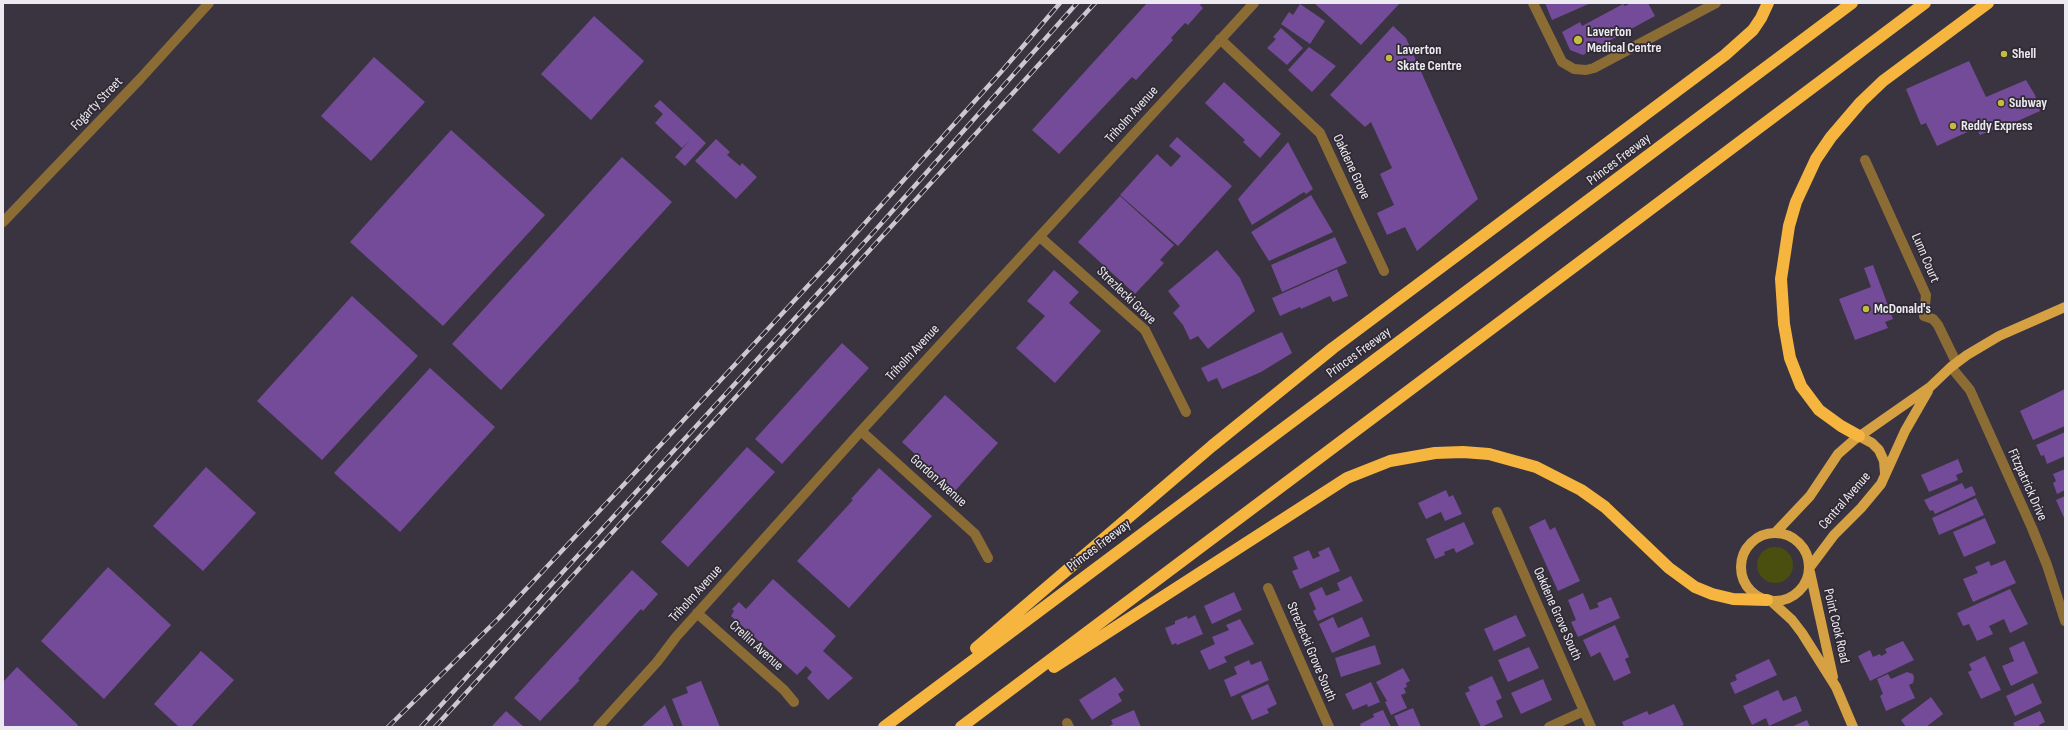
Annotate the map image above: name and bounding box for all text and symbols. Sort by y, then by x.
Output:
place label: Laverton Medical Centre [1587,24,1661,56]
marker: Laverton Medical Centre [1572,34,1584,46]
place label: Laverton Skate Centre [1397,42,1462,74]
place label: Shell [2012,46,2036,62]
marker: Shell [1999,49,2009,59]
marker: Laverton Skate Centre [1384,53,1394,63]
street label: Fogarty Street [68,74,126,134]
street label: Triholm Avenue [1102,83,1162,147]
place label: Subway [2009,95,2047,111]
marker: Subway [1996,98,2006,108]
place label: Reddy Express [1961,118,2033,134]
marker: Reddy Express [1948,121,1958,131]
street label: Princes Freeway [1584,131,1654,189]
street label: Oakdene Grove [1329,132,1373,202]
street label: Lunn Court [1907,231,1943,285]
street label: Strezlecki Grove [1093,264,1159,328]
place label: McDonald's [1874,301,1931,317]
marker: McDonald's [1861,304,1871,314]
street label: Triholm Avenue [883,321,943,385]
street label: Princes Freeway [1323,324,1395,382]
street label: Fitzpatrick Drive [2004,446,2050,524]
street label: Gordon Avenue [906,451,970,511]
street label: Central Avenue [1815,469,1875,533]
street label: Princes Freeway [1064,517,1134,575]
street label: Triholm Avenue [666,562,726,626]
street label: Oakdene Grove South [1529,565,1585,663]
street label: Point Cook Road [1819,587,1853,665]
street label: Strezlecki Grove South [1283,600,1339,704]
street label: Crellin Avenue [726,617,786,675]

